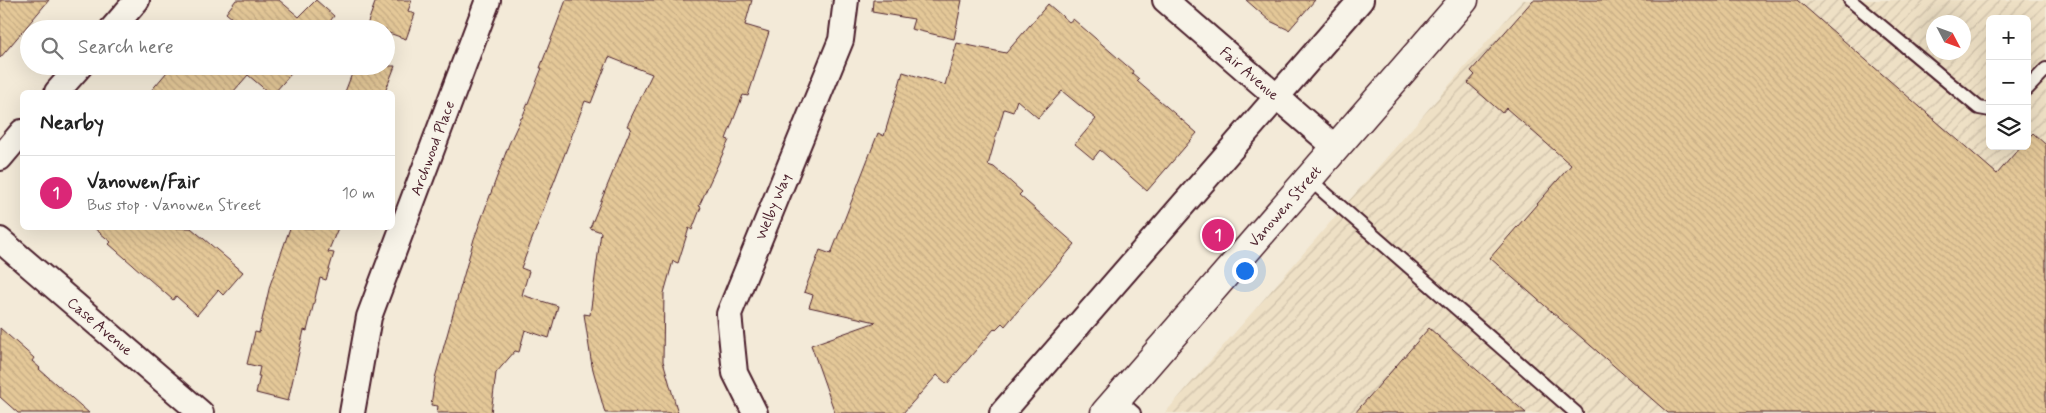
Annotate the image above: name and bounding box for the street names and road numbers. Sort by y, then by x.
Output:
street label: Fair Avenue [1215,43,1283,105]
street label: Archwood Place [406,98,460,199]
street label: Vanowen Street [1244,161,1327,252]
street label: Welby Way [751,171,796,243]
street label: Case Avenue [62,293,136,361]

